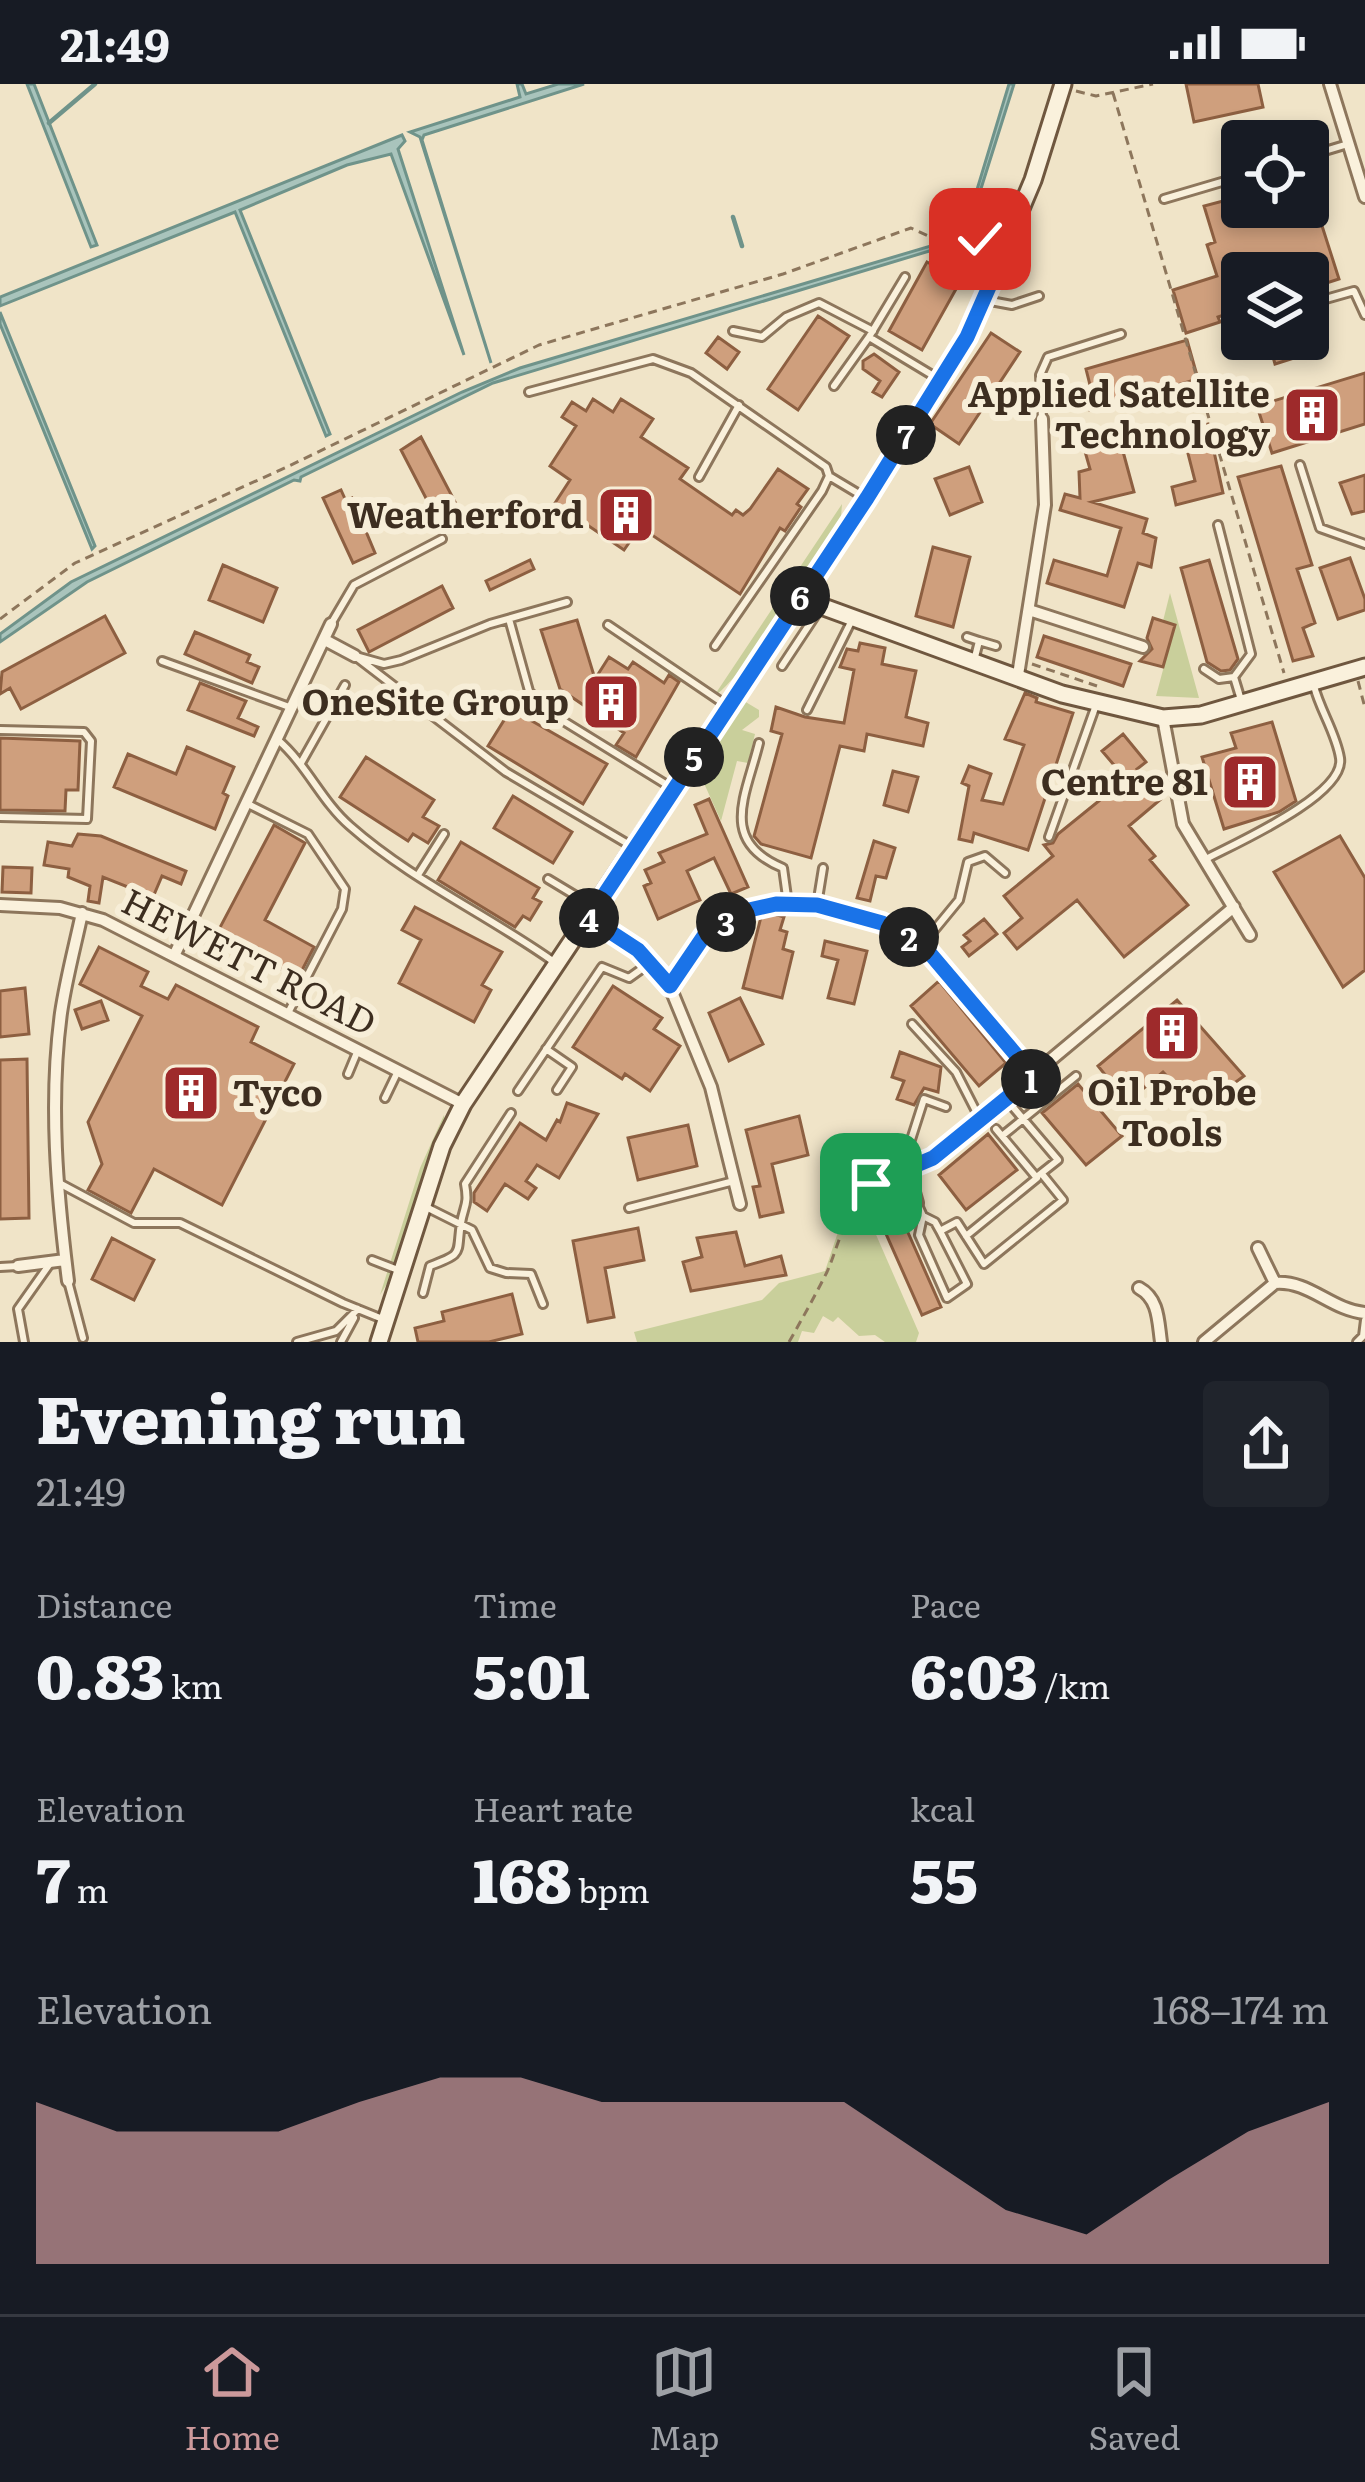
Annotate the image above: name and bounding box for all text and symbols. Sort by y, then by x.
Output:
text: 21:49 [60,9,170,76]
map controls [1221,120,1329,360]
button: locate [1221,120,1329,228]
pin [929,188,1031,290]
icon: check [947,206,1013,272]
button: layers [1221,252,1329,360]
place label: Applied Satellite Technology [968,365,1270,459]
building icon: Applied Satellite Technology [1281,384,1343,446]
pin: 7 [876,405,936,465]
text: 7 [897,410,915,459]
building icon: Weatherford [595,484,657,546]
place label: Weatherford [347,486,584,539]
pin: 6 [770,566,830,626]
text: 6 [790,571,810,620]
building icon: OneSite Group [580,671,642,733]
place label: OneSite Group [302,673,569,726]
pin: 5 [664,727,724,787]
text: 5 [685,732,703,781]
building icon: Centre 81 [1219,751,1281,813]
place label: Centre 81 [1041,753,1208,806]
street label: HEWETT ROAD [114,873,386,1047]
pin: 4 [559,888,619,948]
pin: 3 [696,892,756,952]
text: 4 [579,893,599,942]
text: 3 [717,897,735,946]
pin: 2 [879,907,939,967]
text: 2 [900,912,918,961]
building icon: Oil Probe Tools [1141,1002,1203,1064]
pin: 1 [1001,1049,1061,1109]
text: 1 [1024,1054,1038,1103]
building icon: Tyco [160,1062,222,1124]
place label: Oil Probe Tools [1087,1063,1257,1157]
place label: Tyco [233,1064,323,1117]
pin [820,1133,922,1235]
icon: arrive [838,1151,904,1217]
text: Evening run [36,1366,466,1464]
button: share [1203,1381,1329,1507]
text: 21:49 [36,1460,126,1518]
text: Distance [36,1579,172,1628]
text: Time [473,1579,557,1628]
text: Pace [910,1579,981,1628]
text: 0.83 [36,1628,164,1717]
text: 5:01 [473,1628,590,1717]
text: 6:03 [910,1628,1038,1717]
text: km [164,1660,223,1709]
text: /km [1038,1660,1110,1709]
text: Elevation [36,1783,185,1832]
text: Heart rate [473,1783,633,1832]
text: kcal [910,1783,975,1832]
text: 7 [36,1832,70,1921]
text: 168 [473,1832,571,1921]
text: 55 [910,1832,978,1921]
text: m [70,1864,109,1913]
text: bpm [571,1864,650,1913]
text: Elevation [36,1978,212,2036]
text: 168–174 m [1152,1978,1329,2036]
tab: Home [185,2339,280,2460]
tab: Map [649,2339,719,2460]
tab: Saved [1089,2339,1180,2460]

